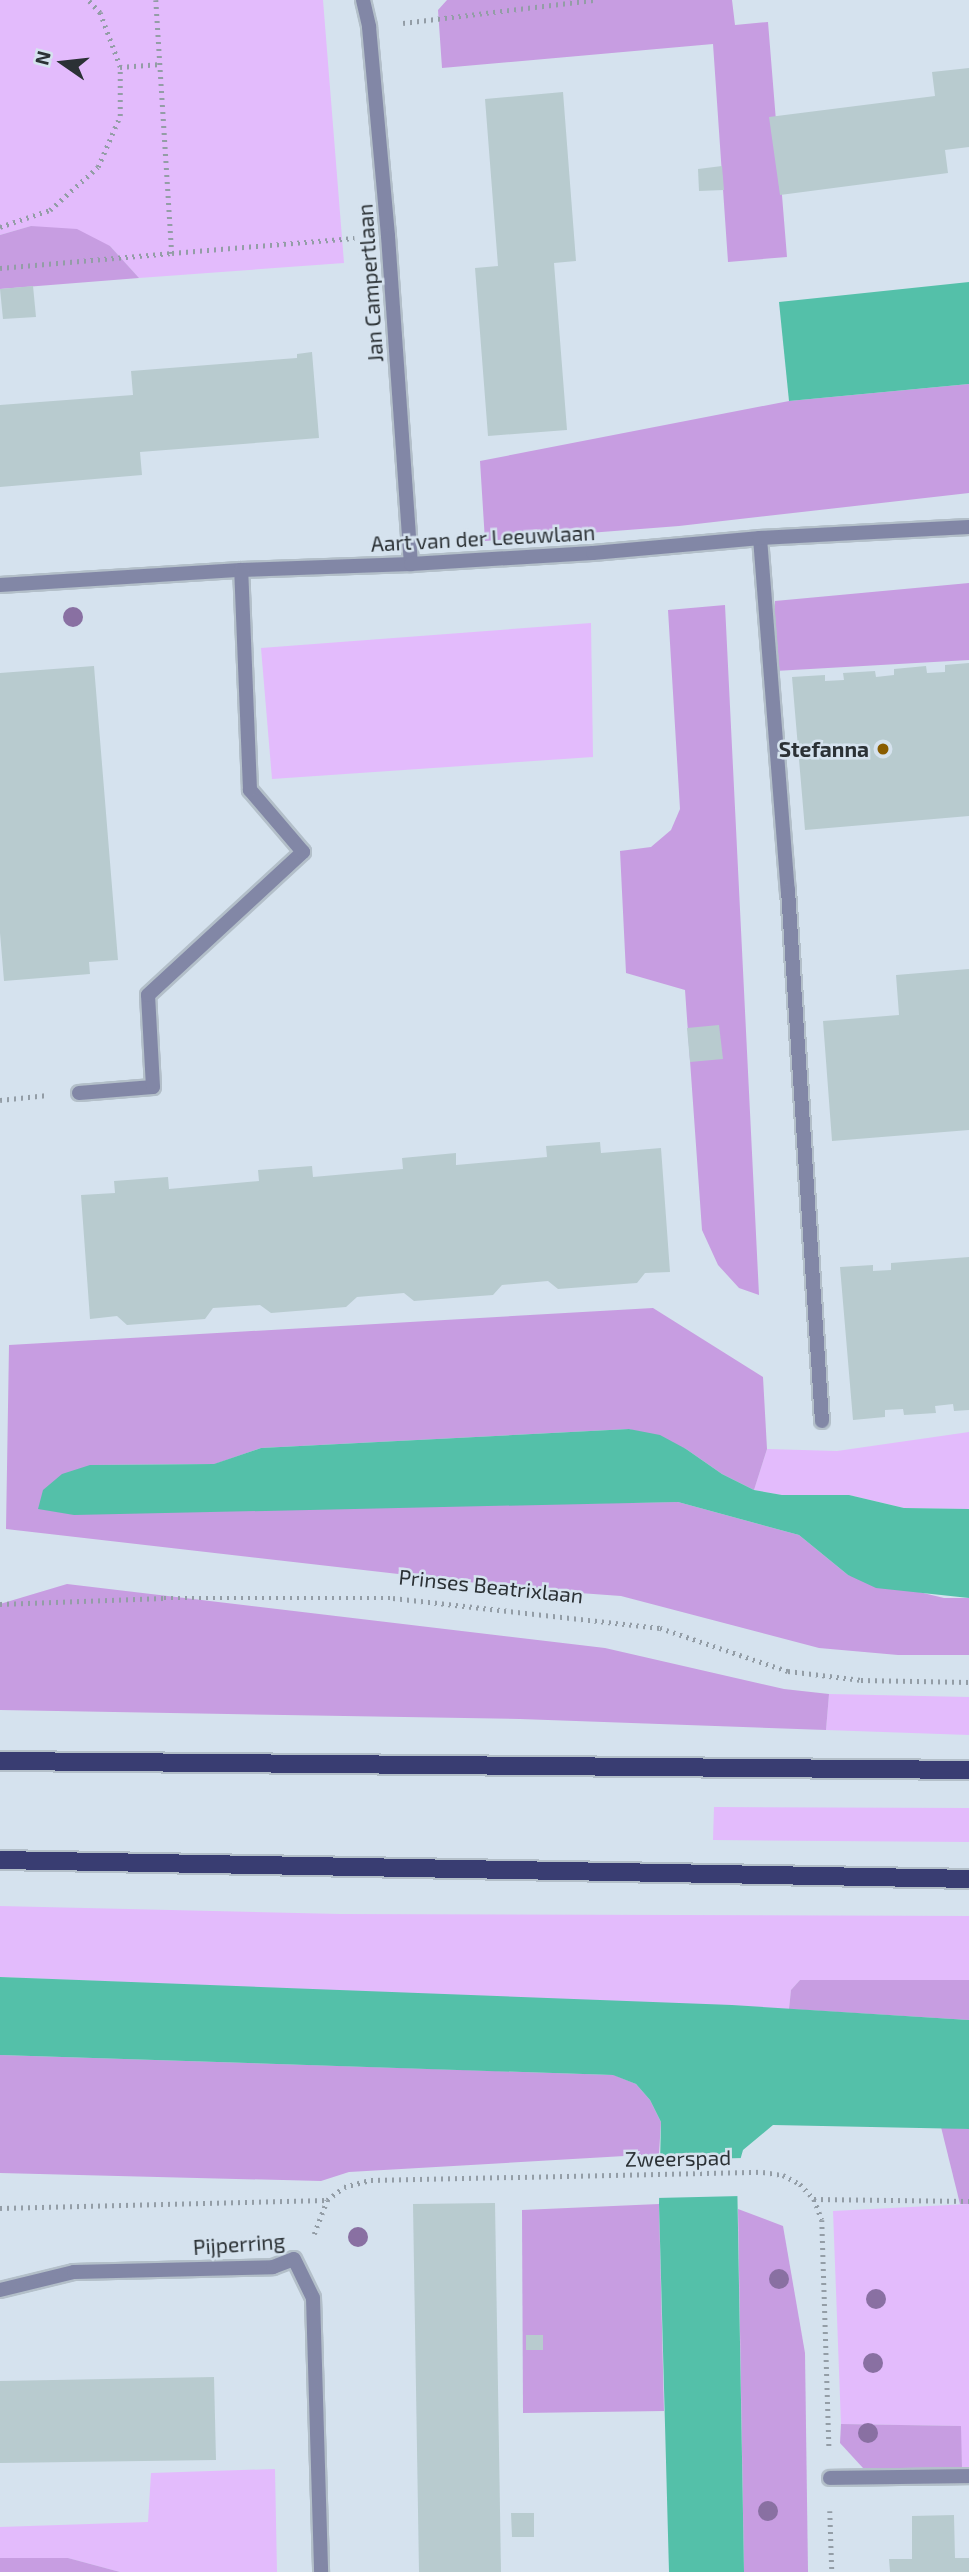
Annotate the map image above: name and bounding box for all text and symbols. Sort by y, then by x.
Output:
north arrow [28,28,98,98]
text: N [29,48,55,67]
street label: Jan Campertlaan [352,203,388,363]
street label: Aart van der Leeuwlaan [370,520,596,556]
place label: Stefanna [779,736,869,762]
marker: Stefanna [875,741,891,757]
street label: Prinses Beatrixlaan [397,1564,585,1608]
street label: Zweerspad [625,2144,731,2172]
street label: Pijperring [192,2228,286,2260]

